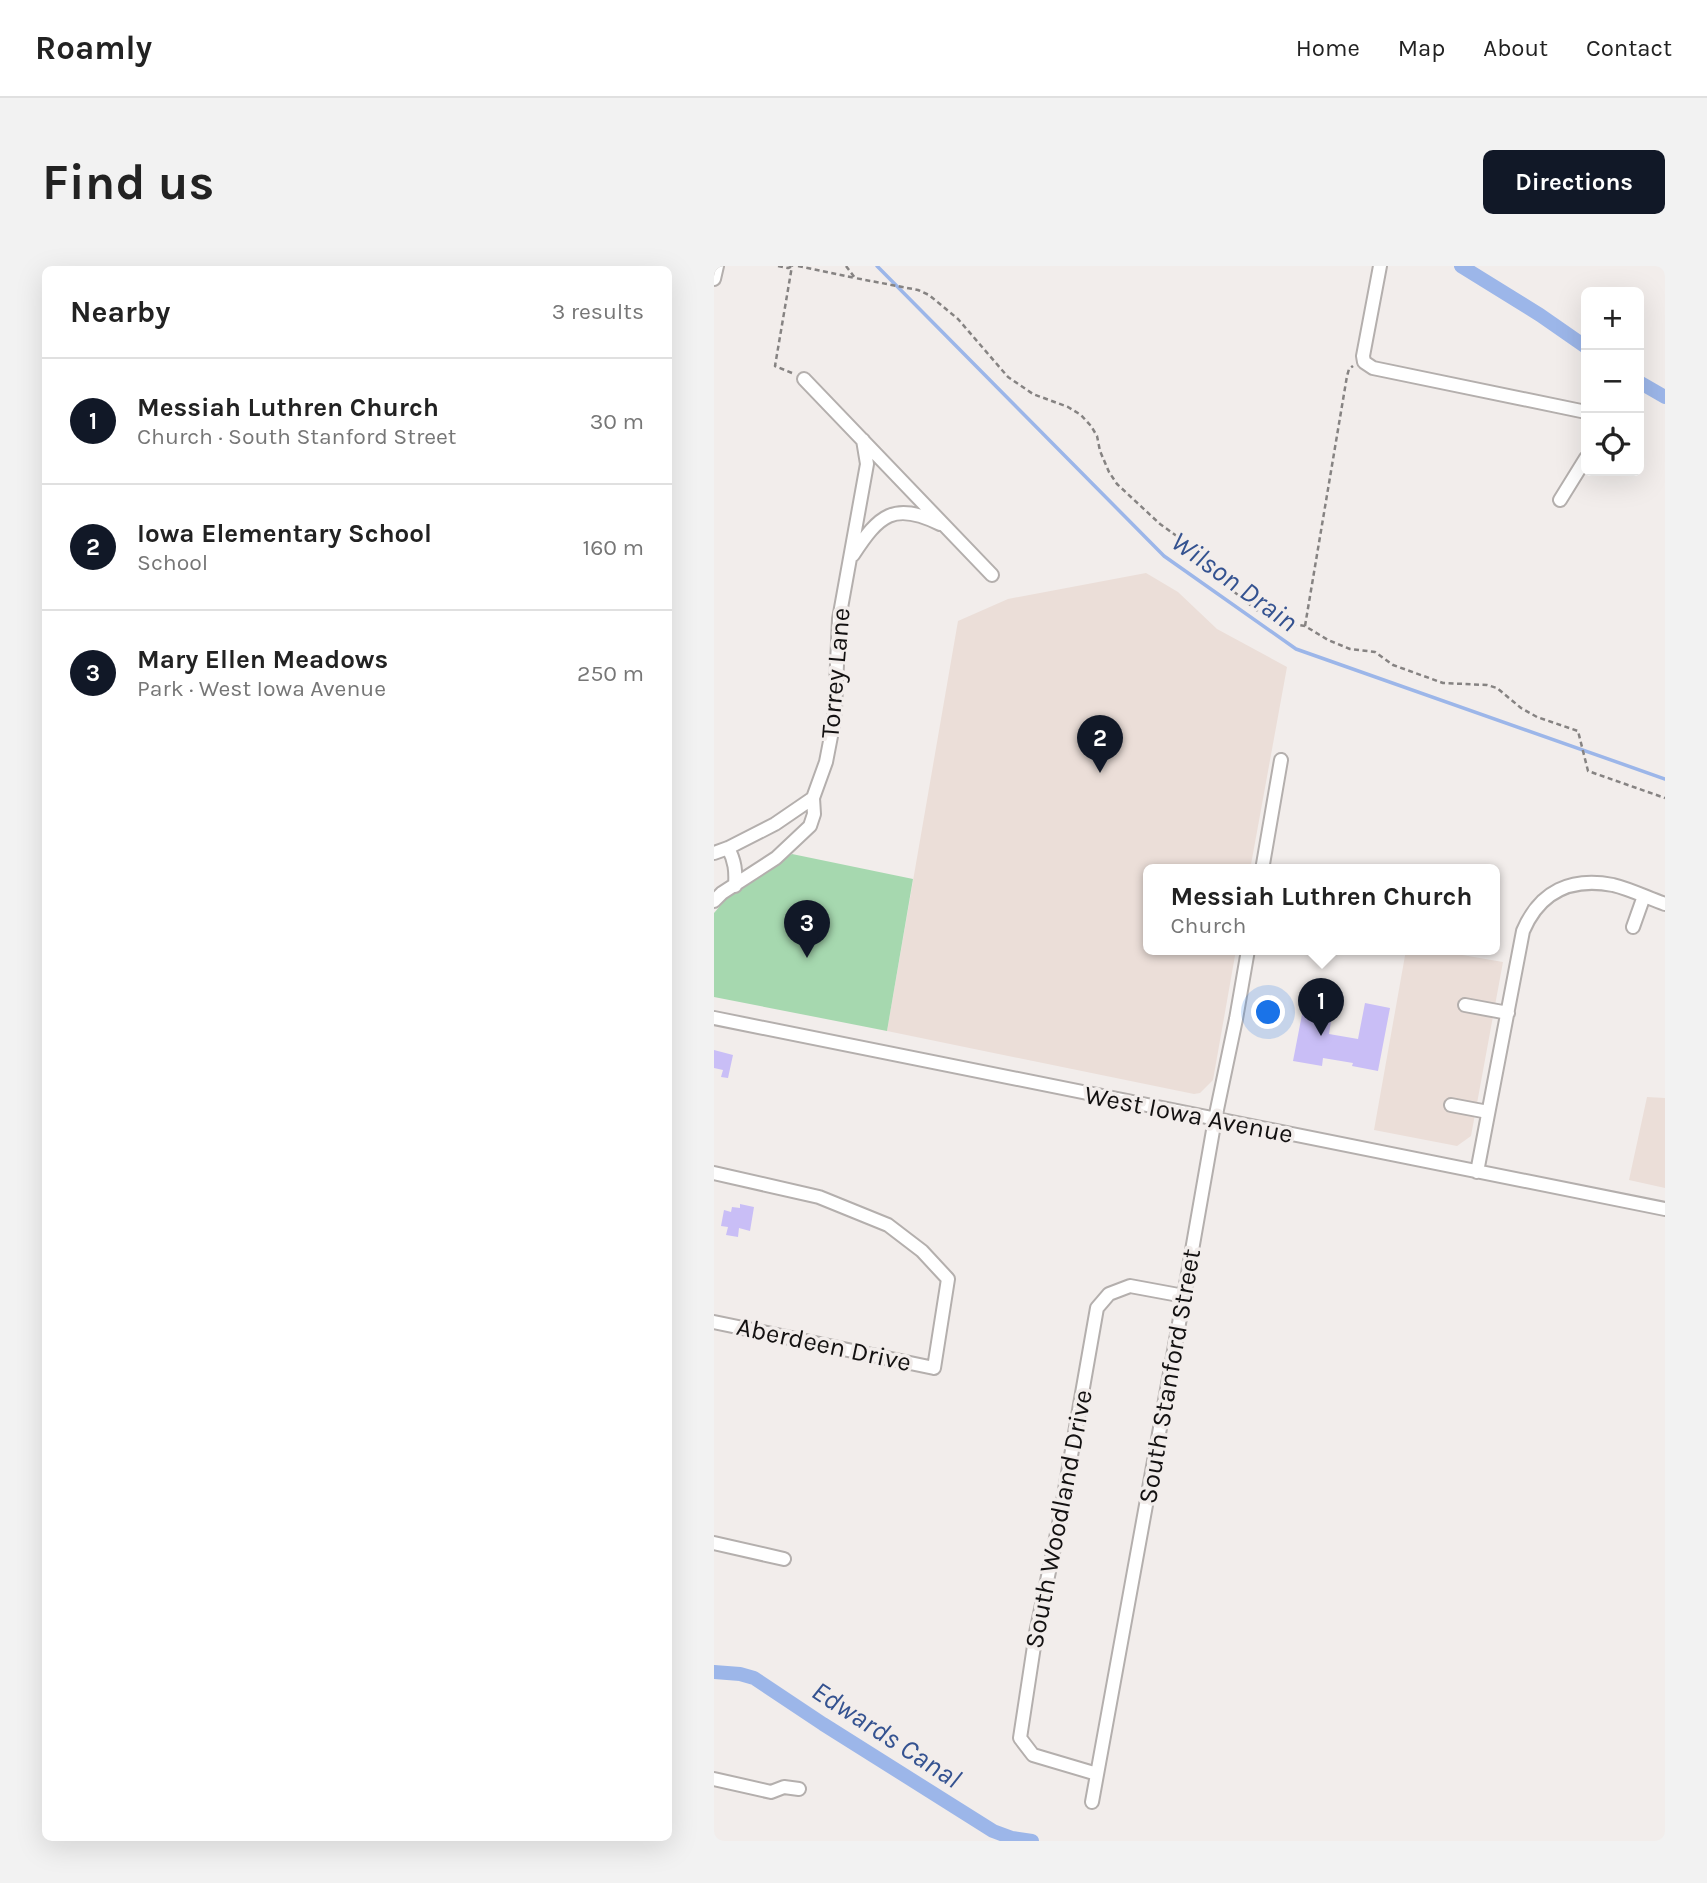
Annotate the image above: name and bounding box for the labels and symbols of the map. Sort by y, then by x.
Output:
water label: Wilson Drain [1165,524,1304,638]
street label: Torrey Lane [814,606,857,740]
pin: 2 [1077,715,1123,773]
pin: 3 [784,900,830,958]
pin: 1 [1298,978,1344,1036]
your location [1251,995,1285,1029]
street label: West Iowa Avenue [1082,1079,1296,1150]
street label: South Stanford Street [1132,1246,1207,1506]
street label: Aberdeen Drive [734,1311,914,1378]
street label: South Woodland Drive [1018,1387,1099,1651]
water label: Edwards Canal [806,1674,968,1795]

